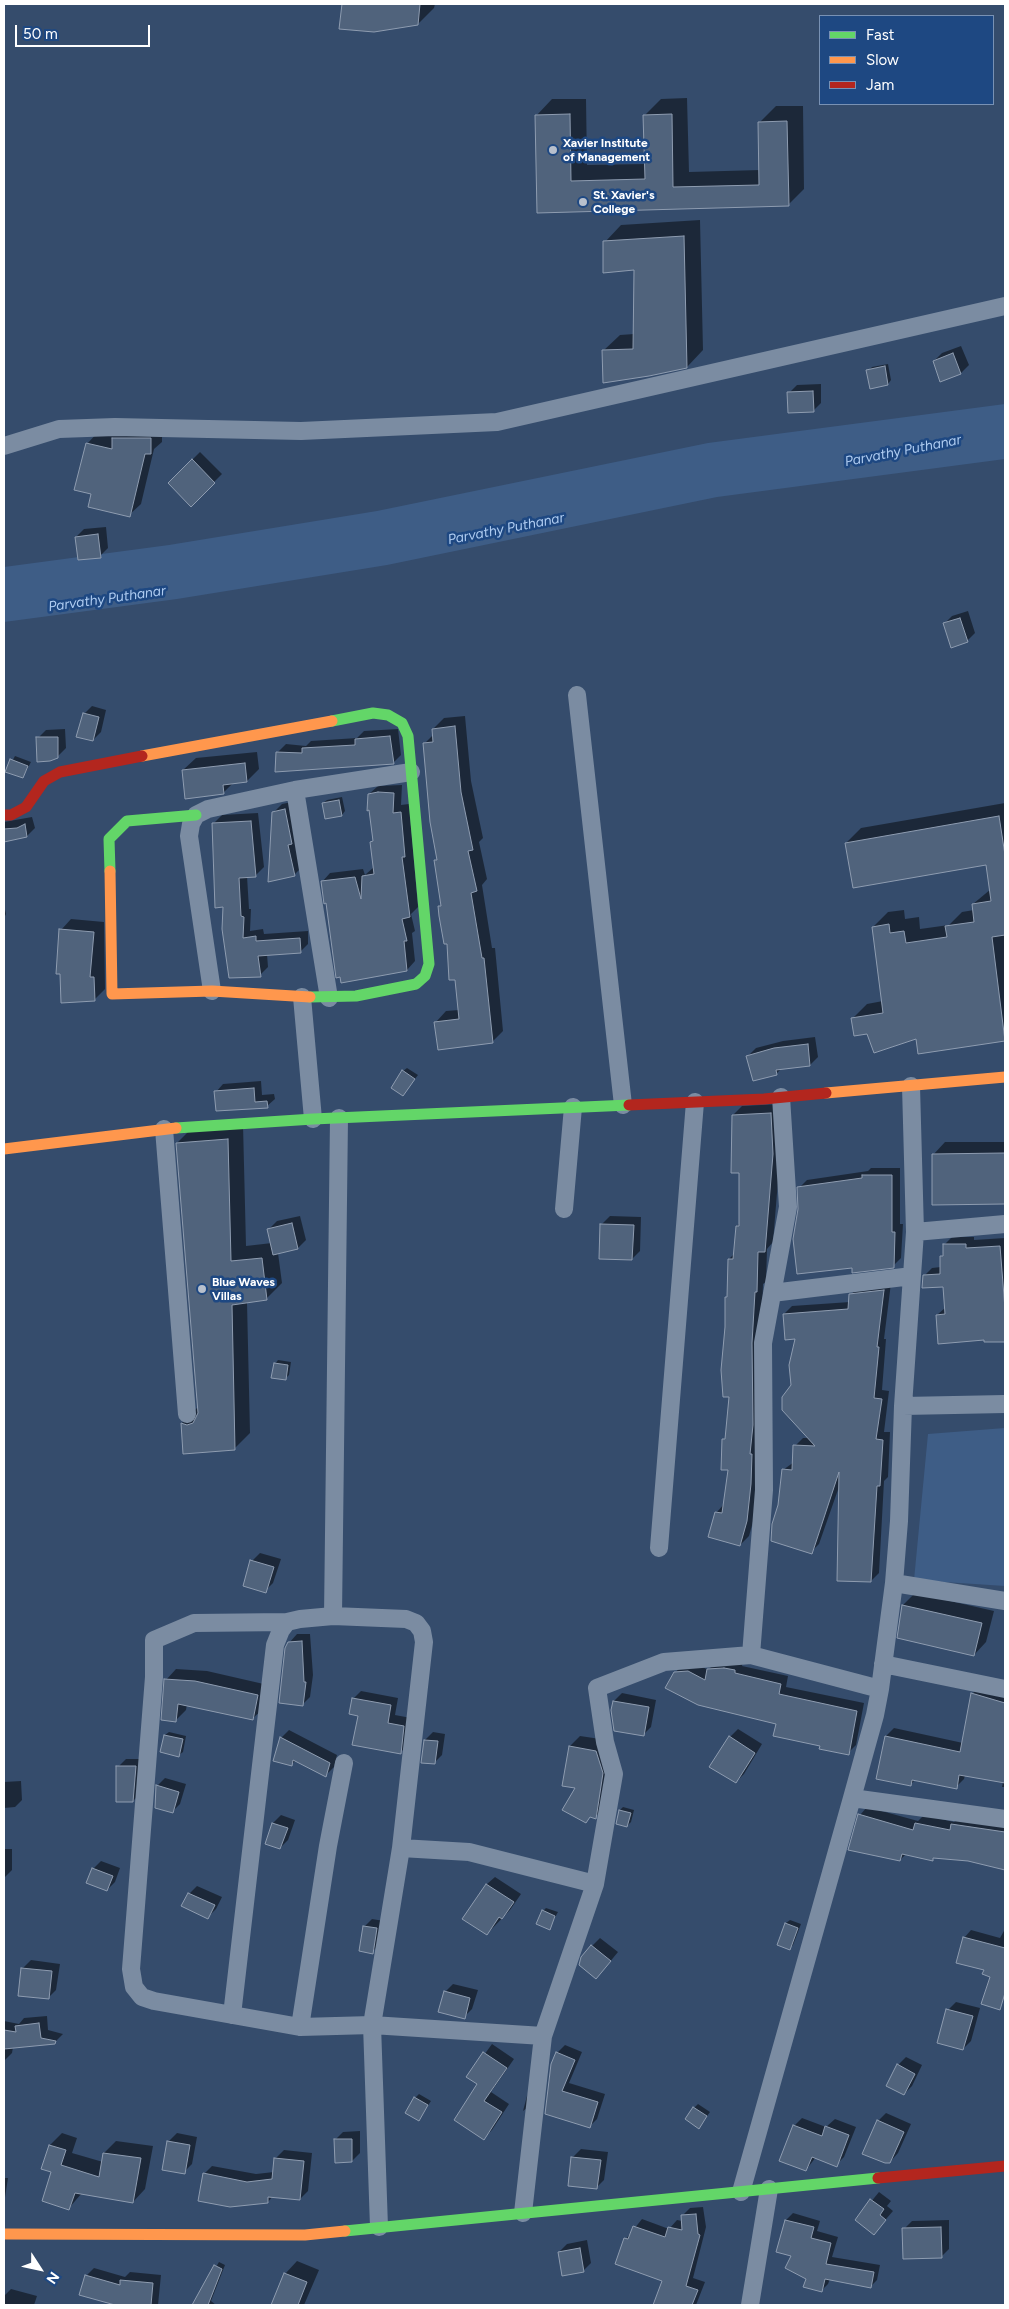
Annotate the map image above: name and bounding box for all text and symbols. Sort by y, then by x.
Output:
scale bar [18,15,152,47]
legend [819,15,994,105]
text: 50 m [23,25,58,43]
text: Fast [866,26,894,44]
text: Slow [866,51,899,69]
text: Jam [866,76,894,94]
place label: Xavier Institute of Management [563,136,650,164]
marker: Xavier Institute of Management [547,144,559,156]
place label: St. Xavier's College [593,188,654,216]
marker: St. Xavier's College [577,196,589,208]
water label: Parvathy Puthanar [843,431,963,471]
water label: Parvathy Puthanar [446,509,566,549]
water label: Parvathy Puthanar [47,582,167,616]
place label: Blue Waves Villas [212,1275,275,1303]
marker: Blue Waves Villas [196,1283,208,1295]
north arrow [15,2244,65,2294]
text: N [43,2269,63,2287]

